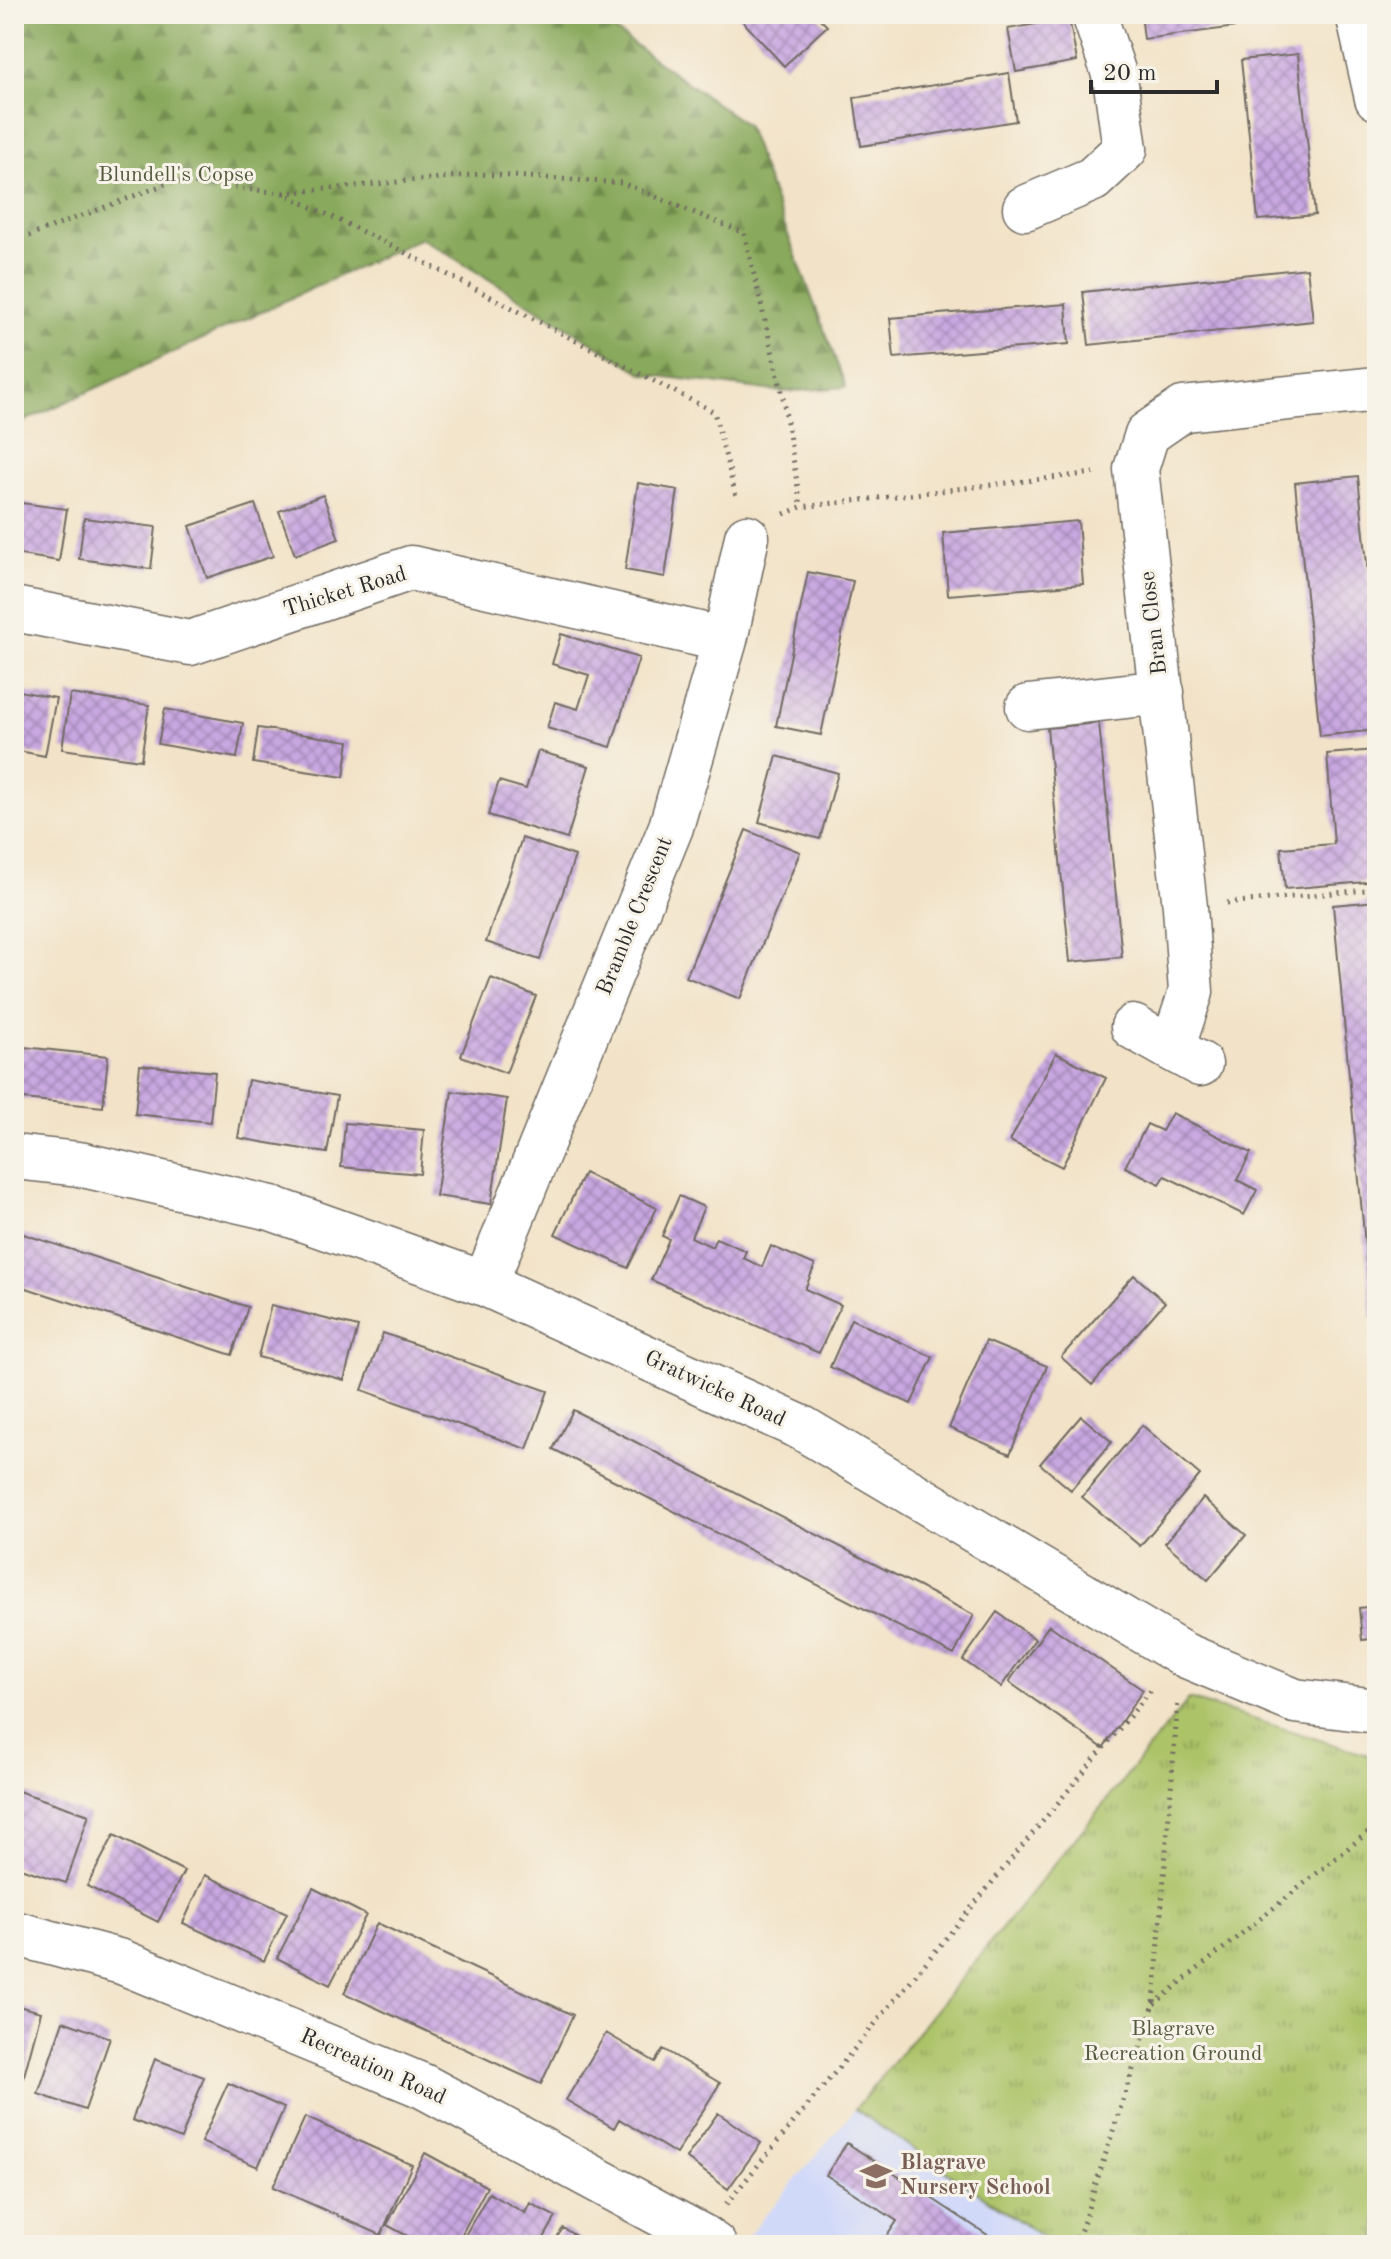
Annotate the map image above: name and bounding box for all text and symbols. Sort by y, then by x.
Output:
scale bar [1091,44,1217,94]
text: 20 m [1103,62,1157,86]
park label: Blundell's Copse [98,164,254,186]
street label: Thicket Road [281,563,409,621]
street label: Bran Close [1137,570,1171,676]
street label: Bramble Crescent [593,834,677,998]
street label: Gratwicke Road [641,1347,789,1431]
park label: Blagrave Recreation Ground [1084,2018,1262,2065]
street label: Recreation Road [297,2025,449,2109]
place label: Blagrave Nursery School [900,2152,1051,2199]
school or university icon: Blagrave Nursery School [859,2159,893,2193]

